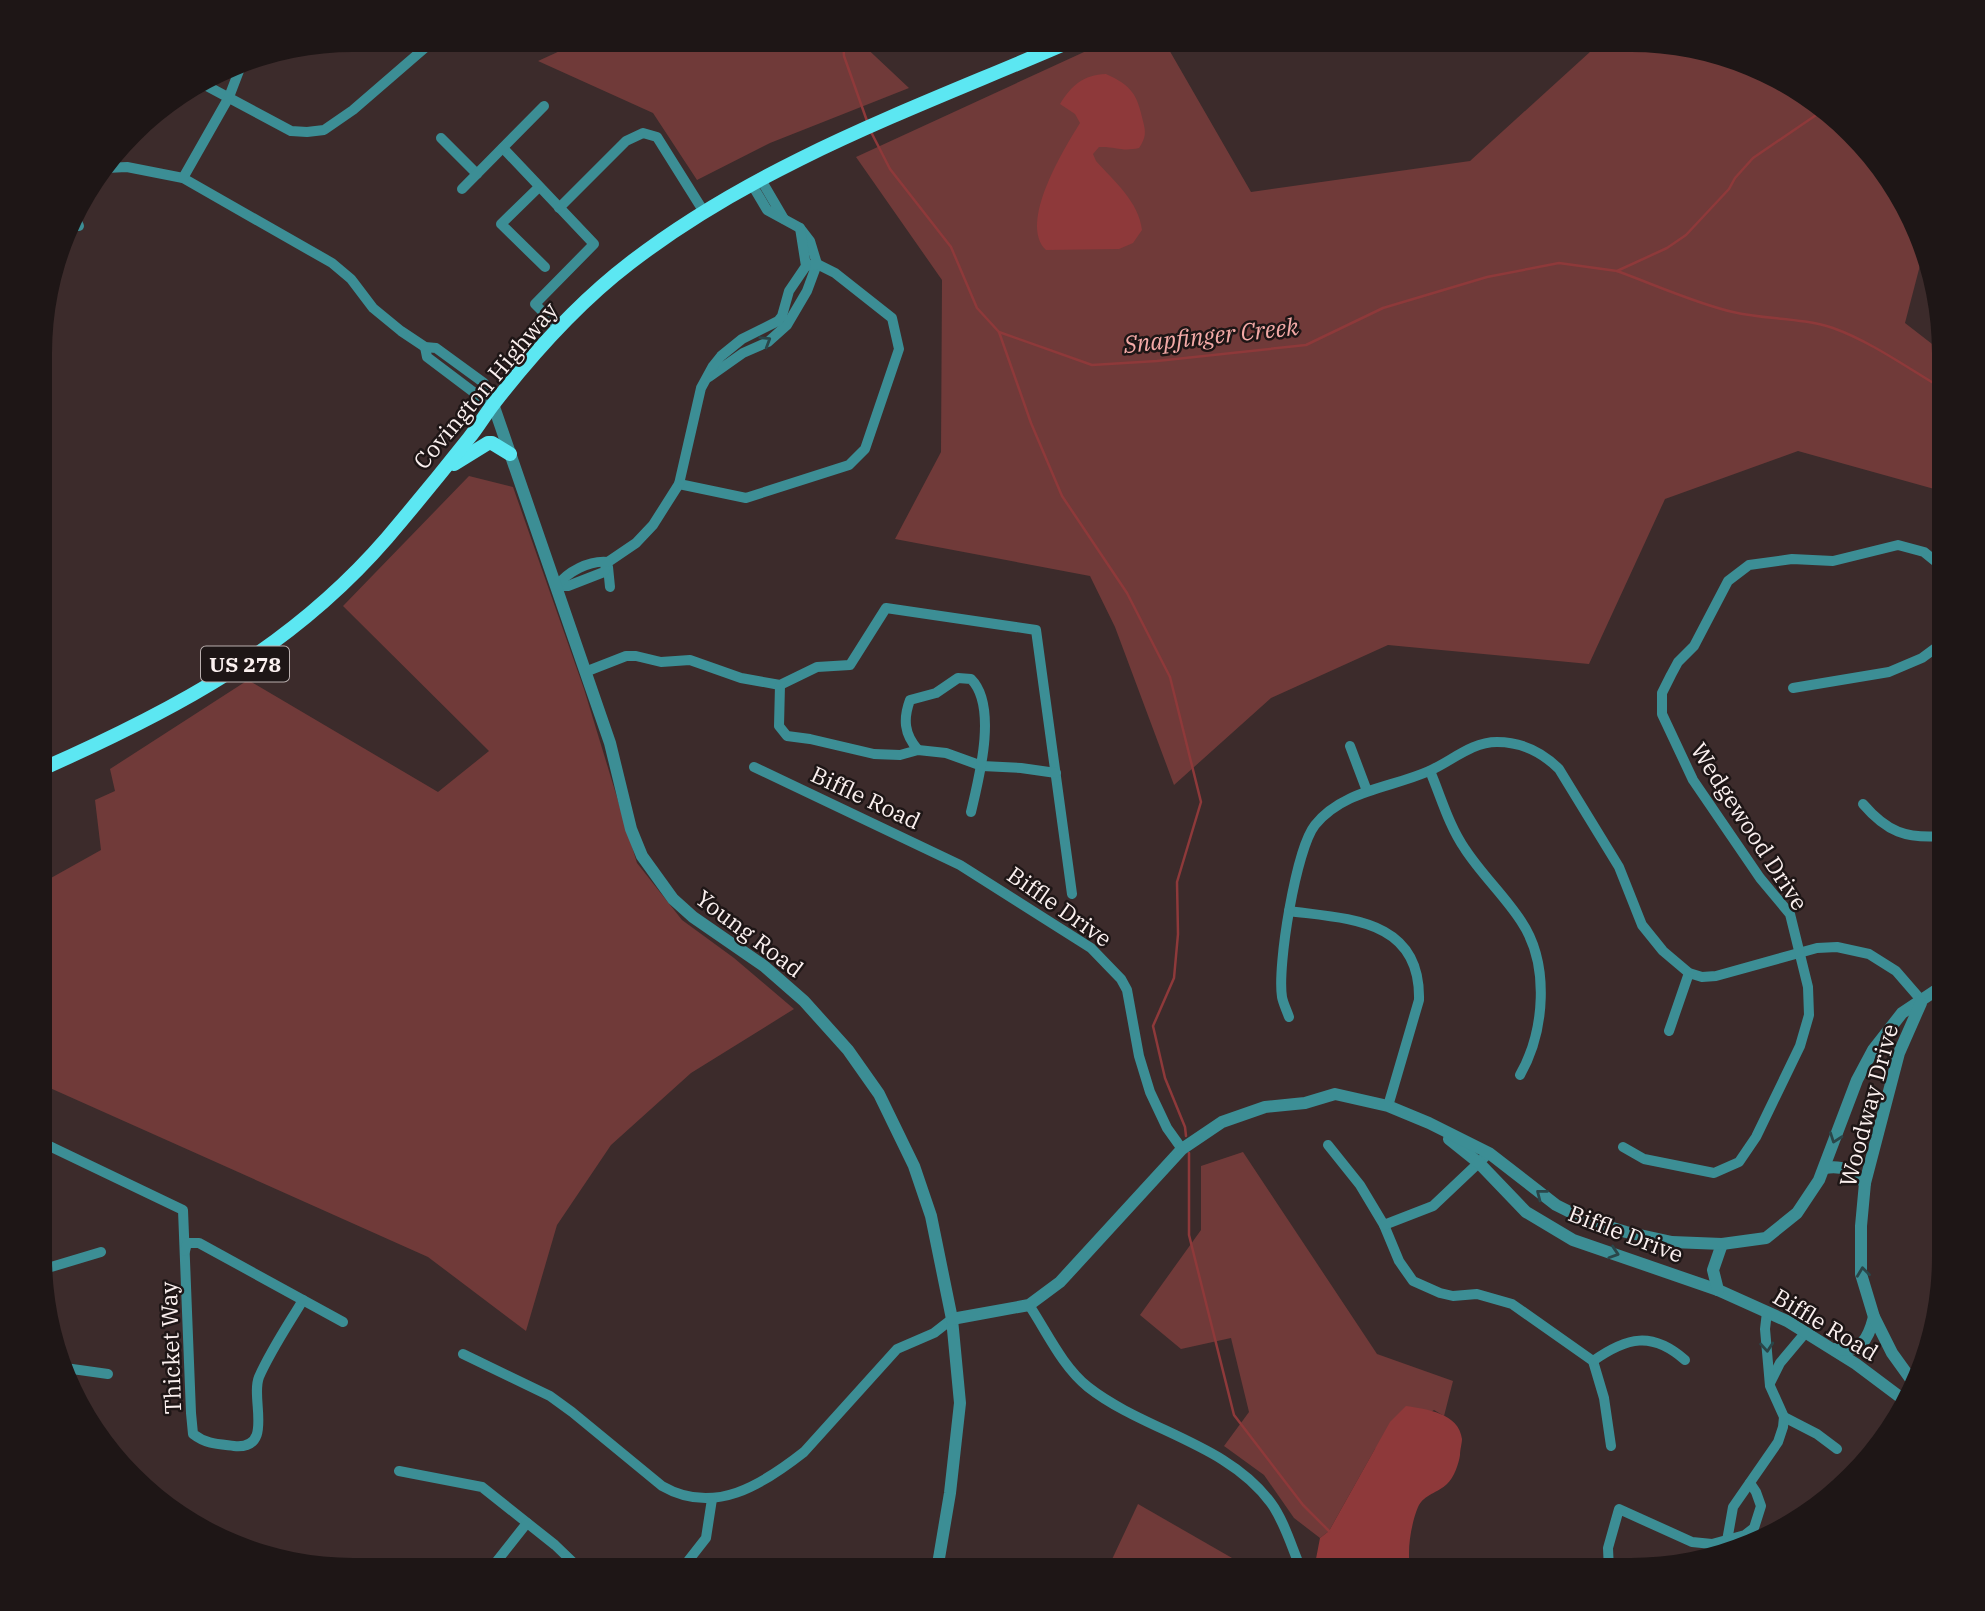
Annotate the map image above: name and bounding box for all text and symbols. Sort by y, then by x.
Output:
street label: Covington Highway [406,295,564,475]
water label: Snapfinger Creek [1121,310,1300,360]
one-way arrow [758,337,771,350]
road number: US 278 [201,646,289,682]
street label: Wedgewood Drive [1685,736,1815,916]
street label: Biffle Road [806,759,926,835]
street label: Biffle Drive [1002,859,1118,953]
street label: Young Road [690,883,810,983]
street label: Woodway Drive [1832,1020,1904,1190]
one-way arrow [1830,1131,1844,1143]
one-way arrow [1537,1189,1549,1202]
street label: Biffle Drive [1564,1197,1688,1269]
one-way arrow [1608,1245,1620,1260]
one-way arrow [1855,1267,1870,1278]
street label: Thicket Way [153,1280,187,1415]
street label: Biffle Road [1768,1281,1884,1367]
one-way arrow [1759,1342,1774,1353]

